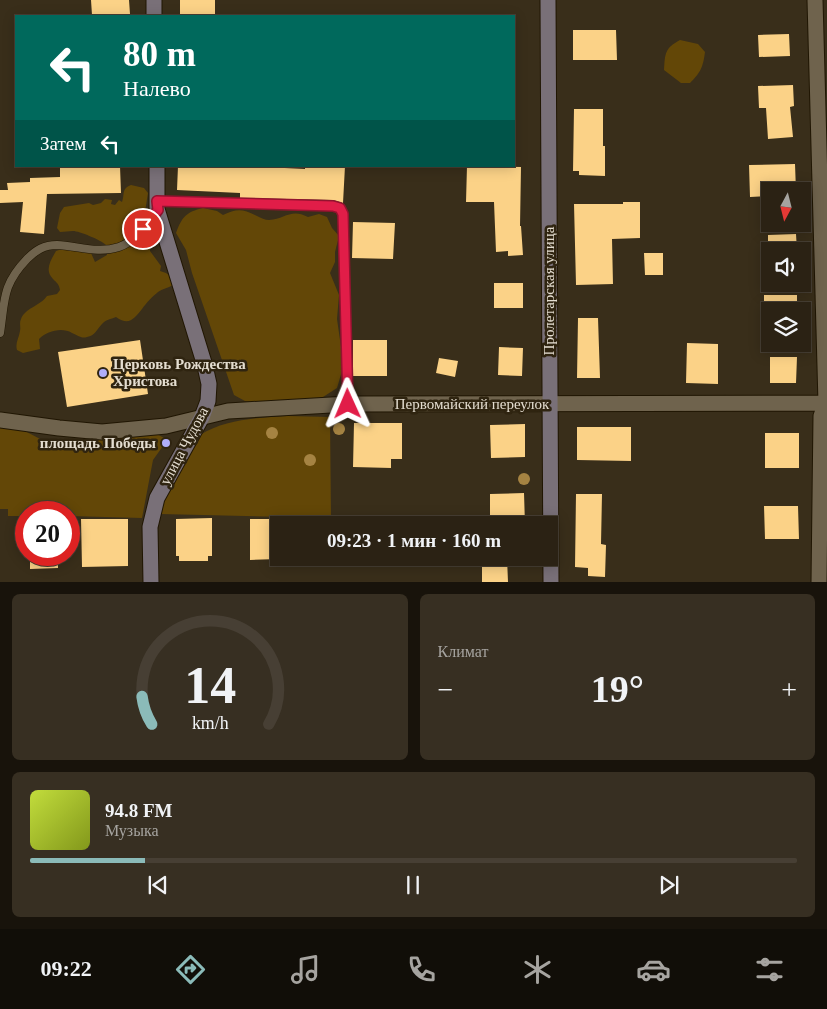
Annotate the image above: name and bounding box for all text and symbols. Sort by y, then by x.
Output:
icon: left [40,35,105,100]
text: 80 m [123,35,196,74]
text: Налево [123,76,191,101]
icon: left [96,130,124,158]
text: Затем [40,133,86,154]
north arrow [761,182,811,232]
map controls [761,182,811,352]
pin [122,208,164,250]
icon: arrive [129,215,157,243]
street label: Пролетарская улица [541,226,557,355]
button: sound [761,242,811,292]
button: layers [761,302,811,352]
place label: Церковь Рождества Христова [113,356,246,389]
marker: Церковь Рождества Христова [97,367,109,379]
position arrow [321,377,373,429]
street label: Первомайский переулок [395,396,550,412]
street label: улица Чудова [157,404,211,488]
place label: площадь Победы [40,435,156,451]
marker: площадь Победы [160,437,172,449]
speed limit sign: 20 [15,501,80,566]
text: 09:23 · 1 мин · 160 m [327,530,501,551]
text: Климат [438,643,488,660]
text: 14 [184,657,236,714]
text: 19° [591,668,644,710]
text: − [438,674,453,705]
text: + [781,674,797,705]
text: km/h [191,713,228,733]
text: 94.8 FM [105,800,173,821]
text: Музыка [105,822,159,839]
icon: previous [144,871,172,899]
icon: pause [399,871,427,899]
icon: next [655,871,683,899]
icon: directions [173,952,208,987]
icon: music [288,952,323,987]
icon: phone [404,952,439,987]
icon: climate [520,952,555,987]
icon: car [636,952,671,987]
icon: filters [752,952,787,987]
text: 09:22 [40,956,92,981]

